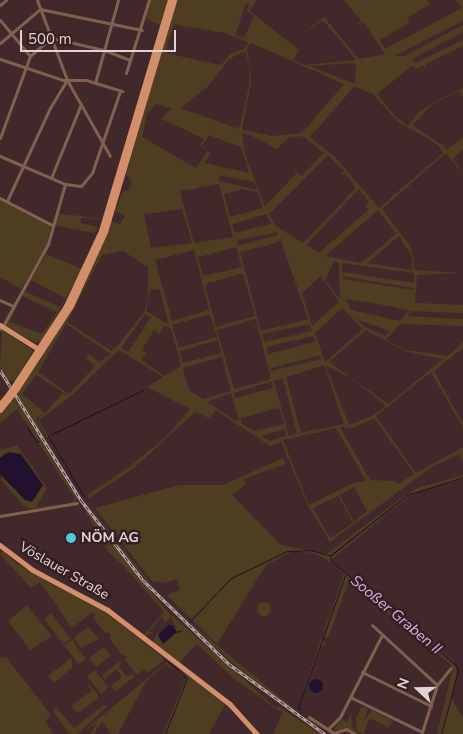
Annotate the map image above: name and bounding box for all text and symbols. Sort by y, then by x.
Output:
scale bar [22,20,179,52]
text: 500 m [28,29,72,49]
place label: NÖM AG [81,530,139,546]
marker: NÖM AG [65,532,77,544]
street label: Vöslauer Straße [16,539,112,603]
water label: Sooßer Graben II [347,572,445,658]
north arrow [393,664,443,714]
text: N [393,675,414,692]

